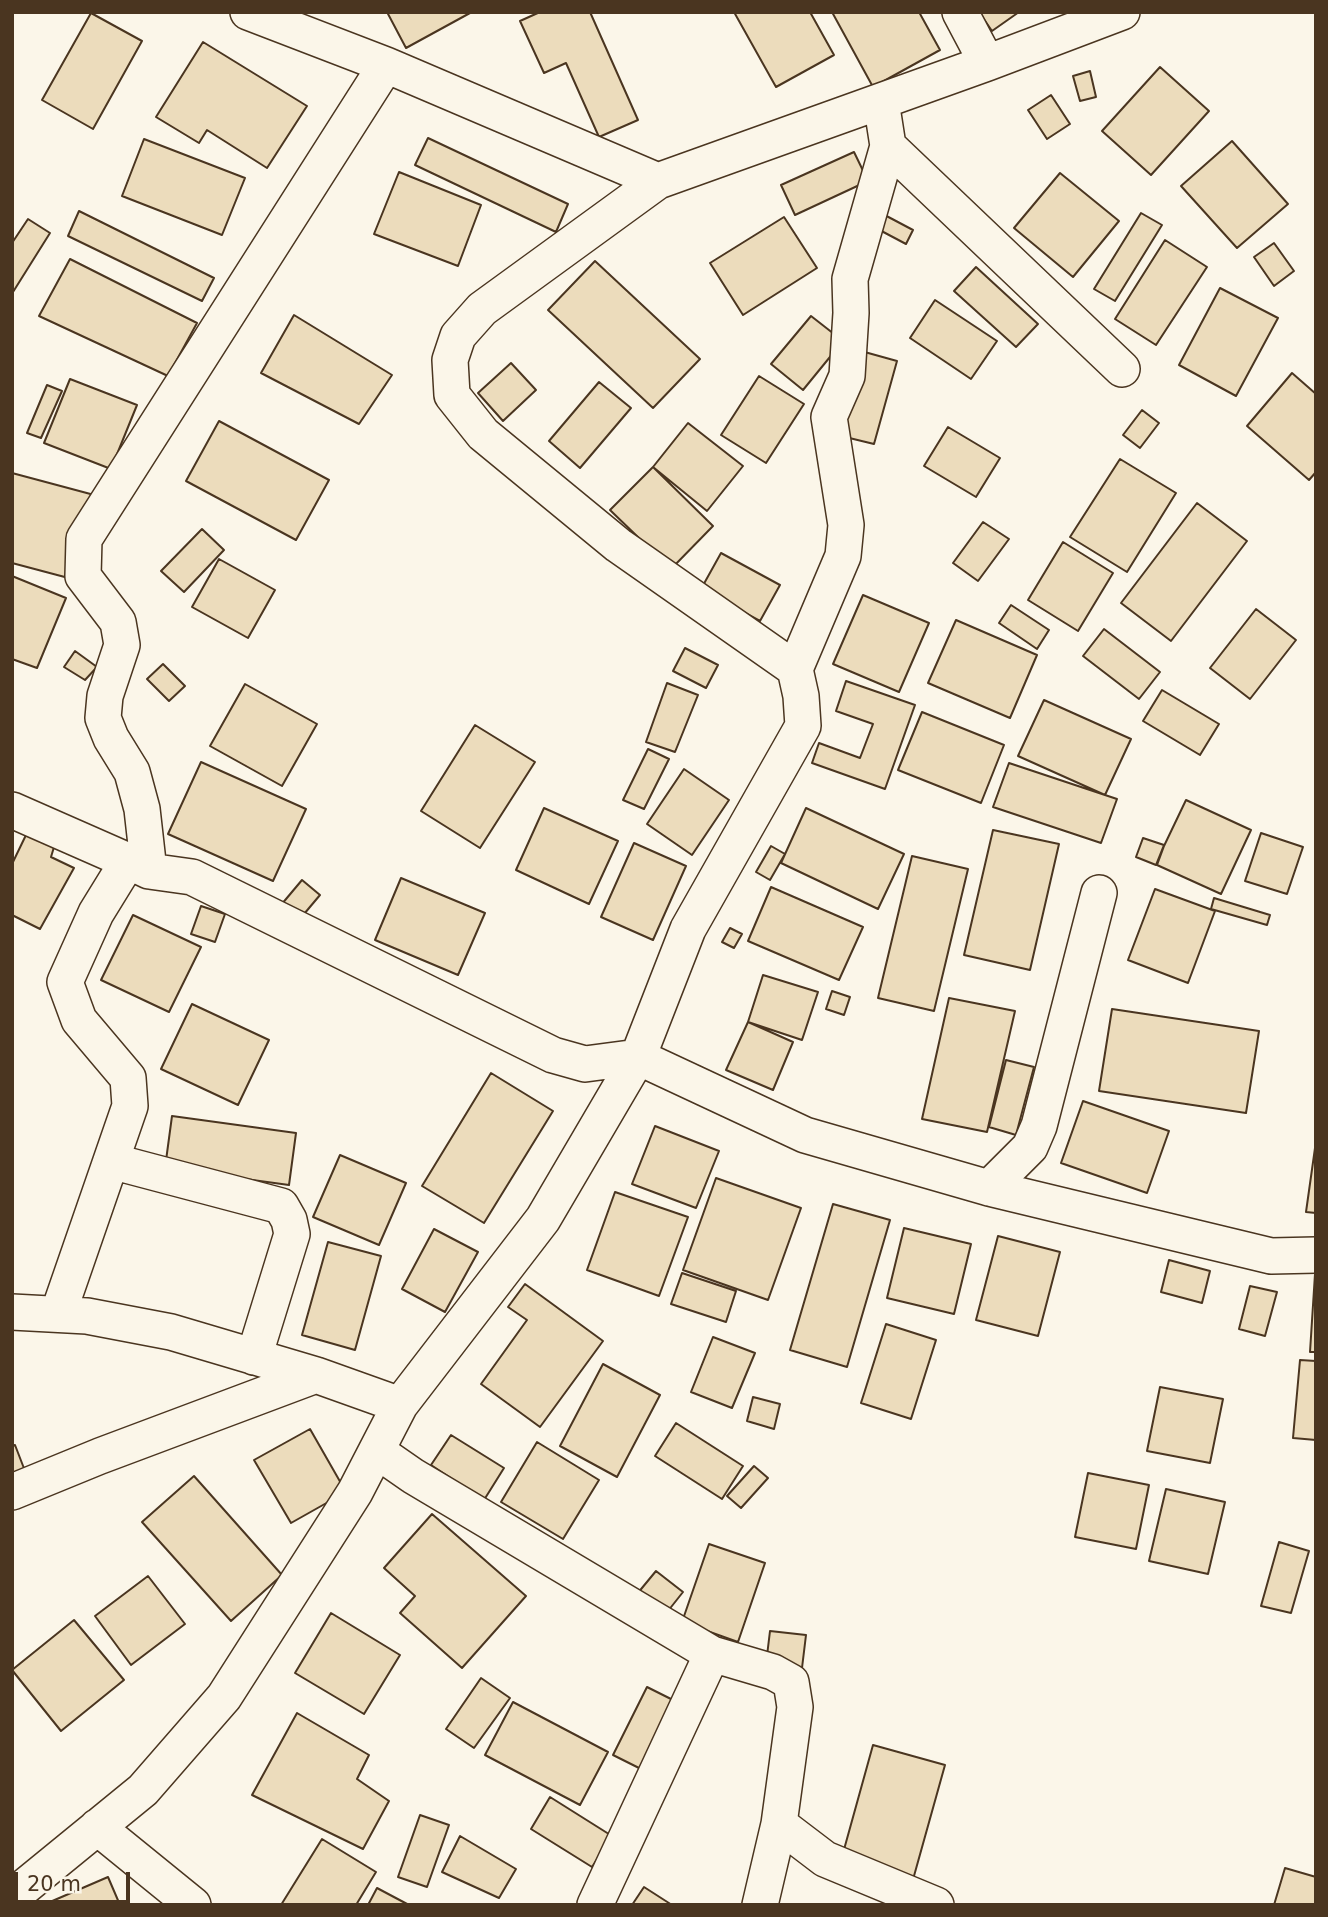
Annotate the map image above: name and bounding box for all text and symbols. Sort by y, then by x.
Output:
scale bar [18,1857,133,1901]
text: 20 m [27,1872,81,1896]

